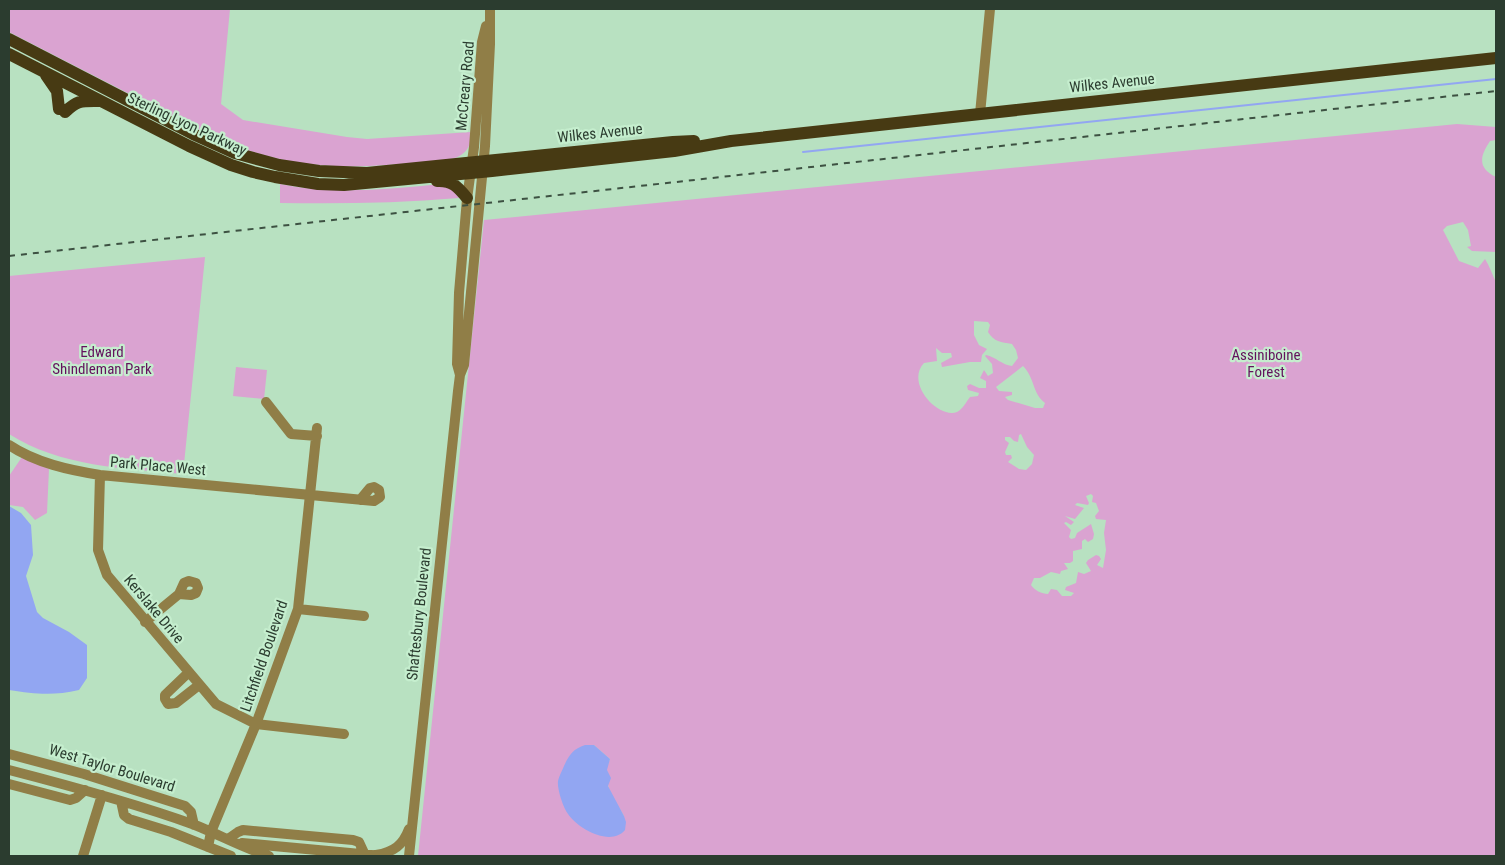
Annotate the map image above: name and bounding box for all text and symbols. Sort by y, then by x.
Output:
street label: McCreary Road [452,40,478,132]
street label: Wilkes Avenue [1069,70,1155,96]
street label: Sterling Lyon Parkway [125,89,249,159]
street label: Wilkes Avenue [557,120,643,146]
park label: Edward Shindleman Park [52,343,152,378]
park label: Assiniboine Forest [1231,346,1301,381]
street label: Park Place West [109,453,207,479]
street label: Shaftesbury Boulevard [403,547,435,681]
street label: Kerslake Drive [120,571,188,647]
street label: Litchfield Boulevard [237,598,291,714]
street label: West Taylor Boulevard [47,740,177,796]

